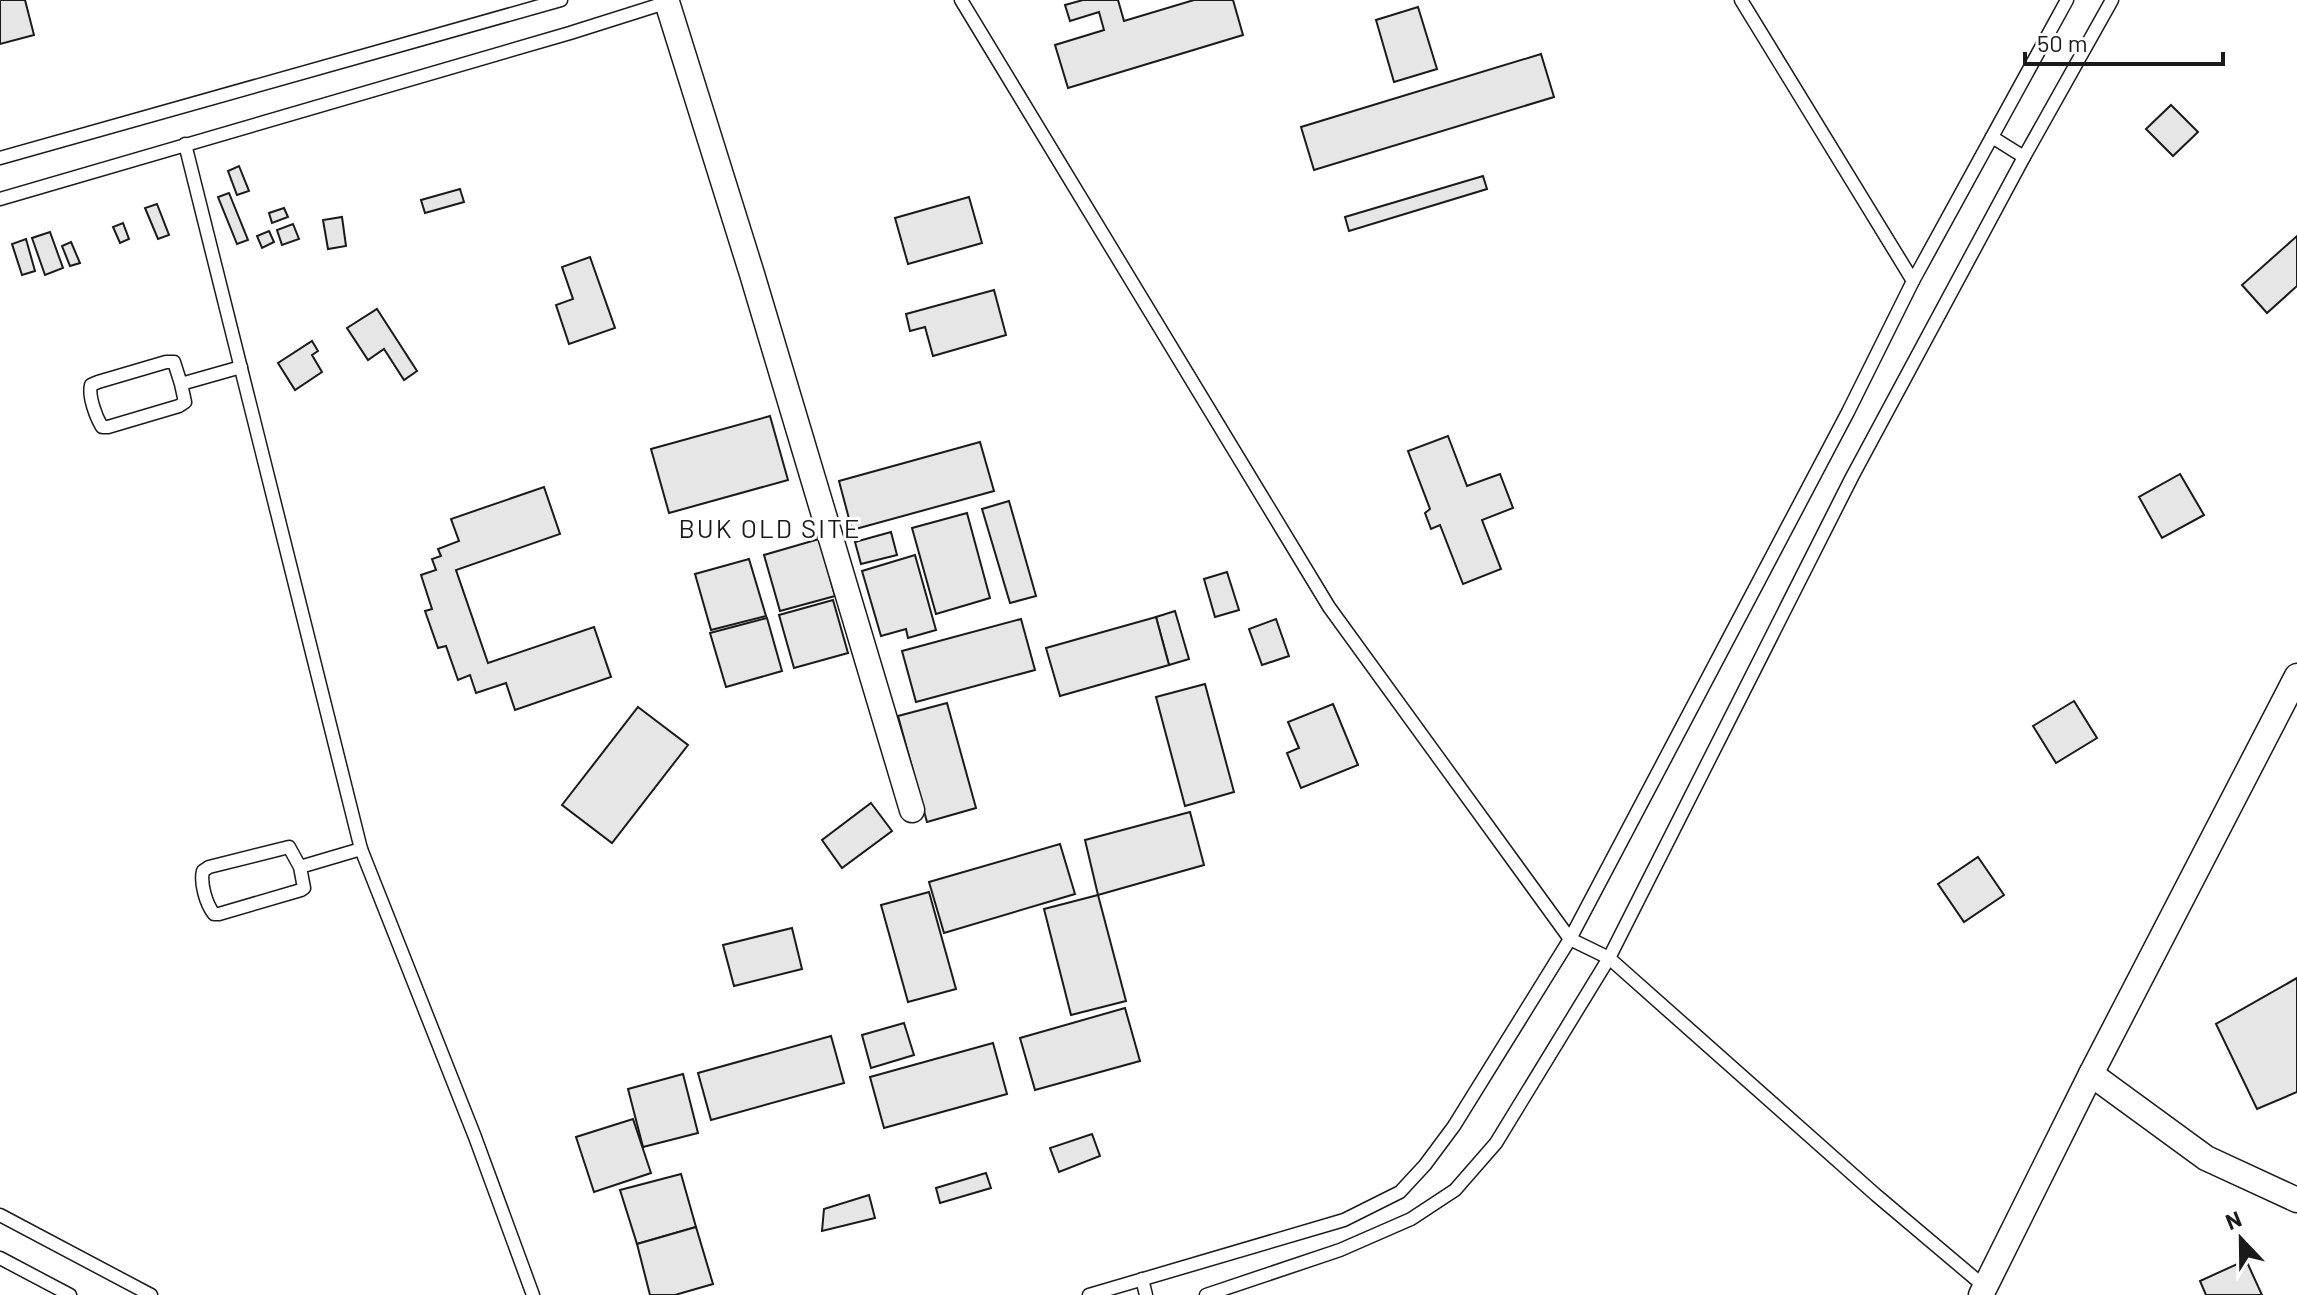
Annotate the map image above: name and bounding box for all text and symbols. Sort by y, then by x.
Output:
scale bar [2025,16,2223,66]
text: 50 m [2037,28,2088,57]
district label: BUK OLD SITE [679,512,861,543]
north arrow [2201,1199,2281,1279]
text: N [2221,1205,2245,1234]

